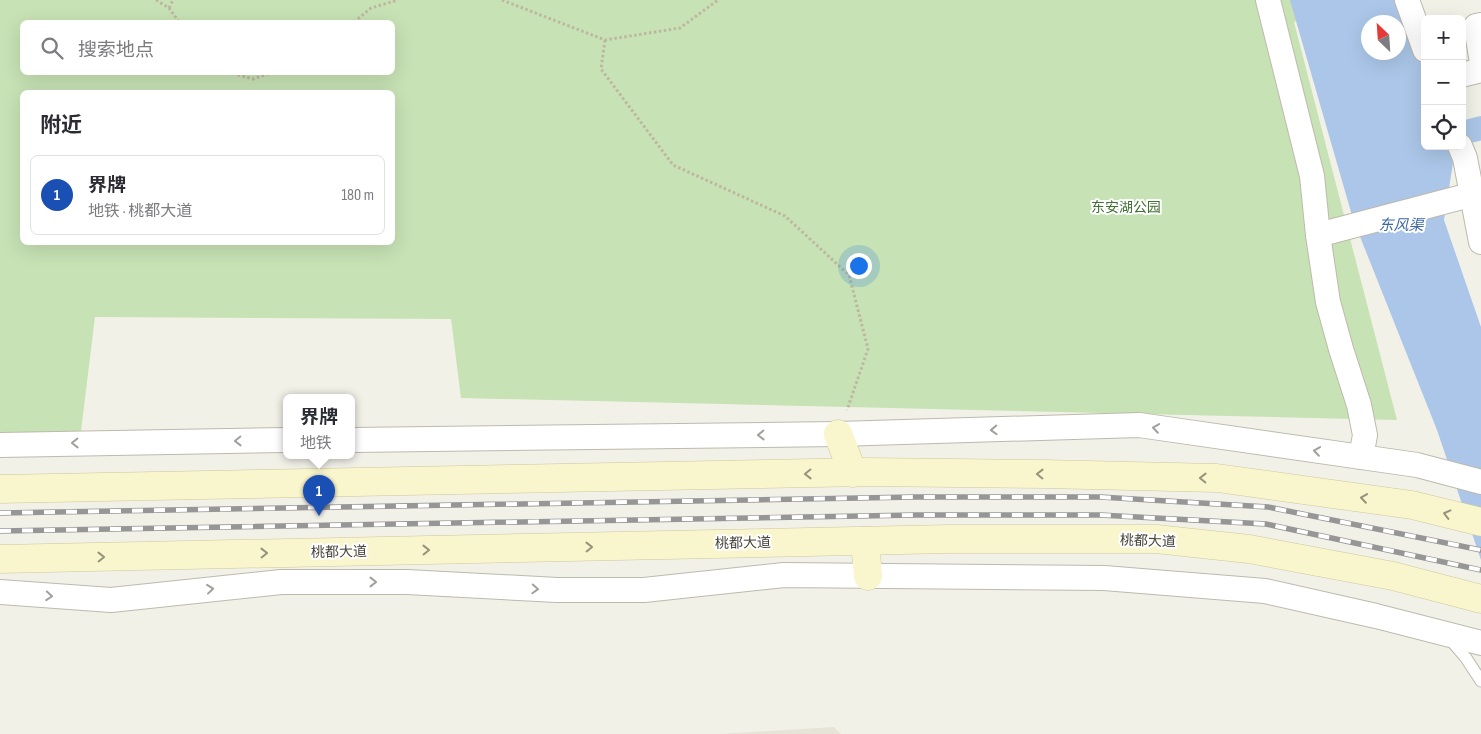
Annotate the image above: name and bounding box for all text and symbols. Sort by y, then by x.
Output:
north arrow [1361,15,1406,60]
map controls [1421,15,1466,150]
button: + [1421,15,1466,60]
search box [20,20,395,75]
icon: search [38,34,66,62]
text: 搜索地点 [78,39,154,62]
button: − [1421,60,1466,105]
button: locate [1421,105,1466,150]
text: 附近 [40,113,82,138]
text: 界牌 [88,174,126,197]
text: 1 [54,186,60,205]
text: 180 m [341,186,374,205]
park label: 东安湖公园 [1091,199,1161,216]
text: 地铁 · 桃都大道 [88,202,192,221]
water label: 东风渠 [1378,216,1425,235]
your location [846,253,872,279]
popup [283,394,355,459]
text: 界牌 [300,406,338,429]
one-way arrow [1152,423,1160,434]
one-way arrow [990,424,998,435]
one-way arrow [757,430,765,440]
text: 地铁 [300,434,332,453]
one-way arrow [234,436,242,446]
one-way arrow [71,438,79,449]
one-way arrow [1313,446,1321,457]
one-way arrow [804,469,812,479]
one-way arrow [1036,469,1044,479]
one-way arrow [1199,473,1206,483]
pin: 1 [303,475,335,516]
one-way arrow [1360,494,1368,504]
one-way arrow [1442,509,1451,520]
street label: 桃都大道 [1120,532,1176,550]
street label: 桃都大道 [715,534,771,552]
one-way arrow [585,541,593,552]
street label: 桃都大道 [311,543,367,561]
one-way arrow [422,545,430,555]
one-way arrow [260,548,268,559]
one-way arrow [98,552,105,562]
one-way arrow [369,577,377,587]
one-way arrow [531,583,539,594]
one-way arrow [207,584,215,595]
one-way arrow [45,590,53,601]

